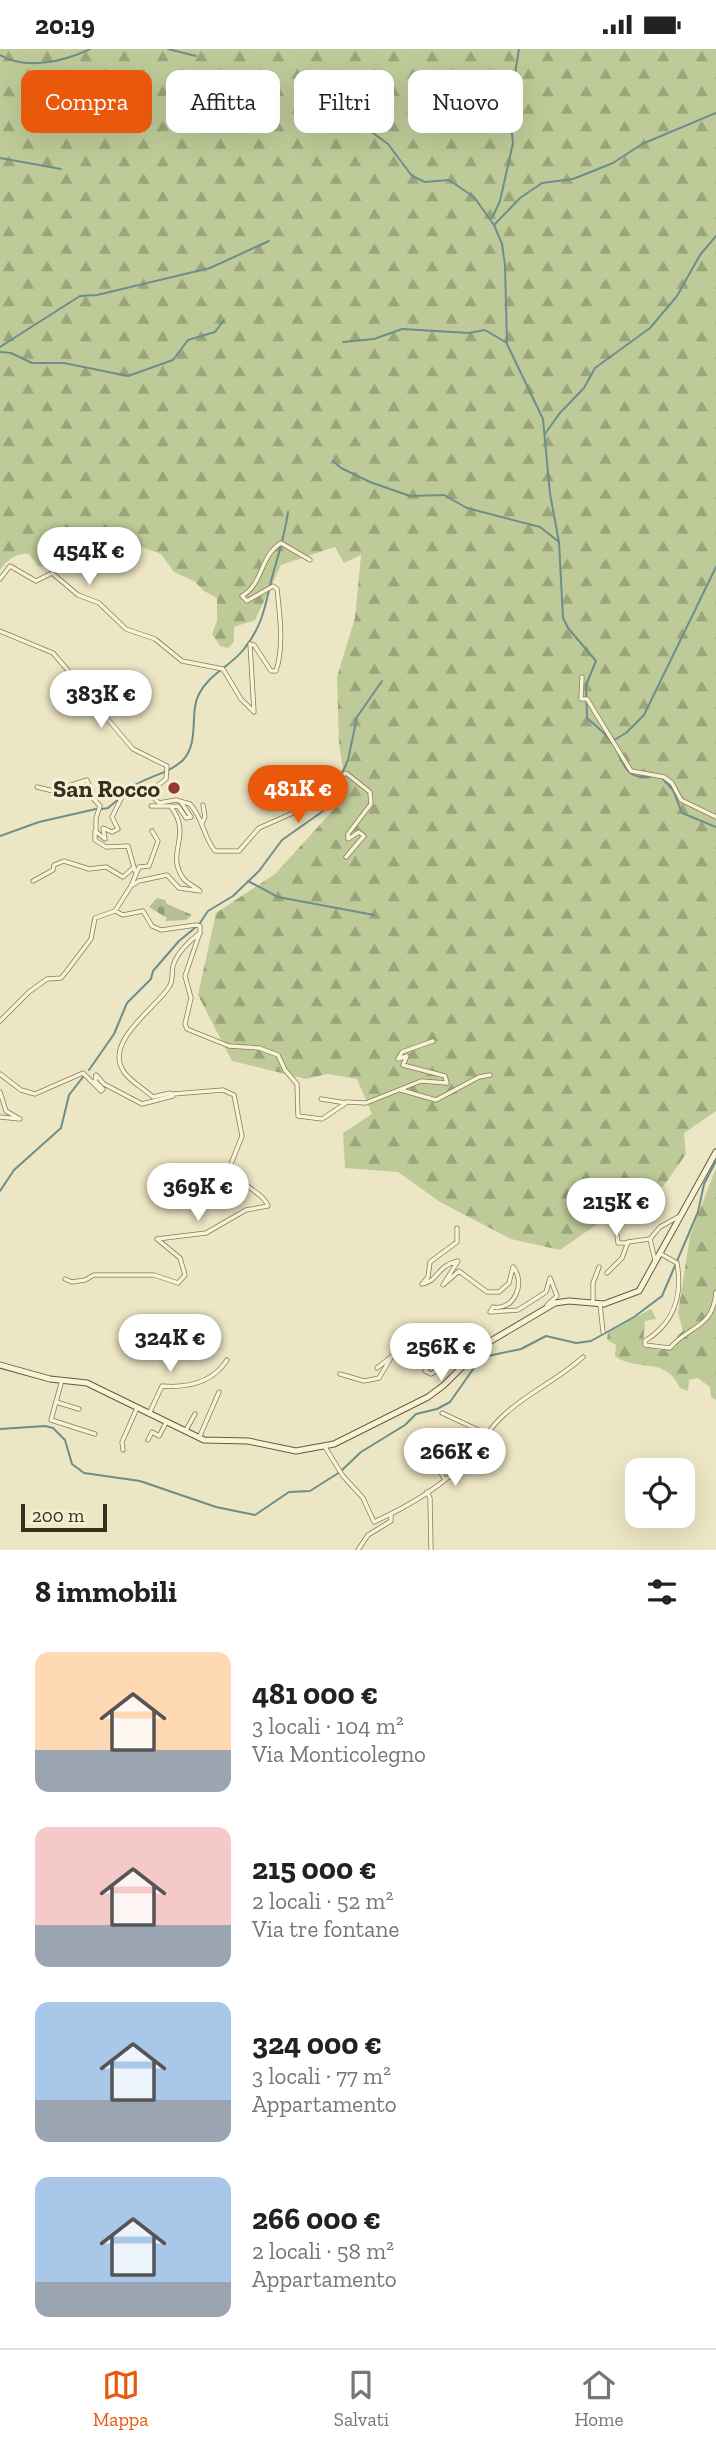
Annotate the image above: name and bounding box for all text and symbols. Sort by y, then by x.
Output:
text: 20:19 [35,9,95,41]
chip: Compra [21,70,152,133]
chip: Affitta [166,70,280,133]
chip: Filtri [294,70,394,133]
chip: Nuovo [408,70,523,133]
pin: 454K € [32,527,146,587]
text: 454K € [53,536,125,564]
pin: 383K € [44,671,158,730]
text: 383K € [66,679,136,707]
pin: 481K € [241,765,355,825]
place label: San Rocco [53,774,160,803]
text: 481K € [264,774,332,802]
marker: San Rocco [166,780,182,796]
pin: 369K € [141,1163,255,1223]
text: 369K € [163,1172,233,1200]
pin: 215K € [559,1179,673,1238]
text: 215K € [582,1187,650,1215]
pin: 324K € [113,1315,227,1374]
text: 324K € [134,1323,206,1351]
pin: 256K € [384,1323,498,1383]
text: 256K € [406,1332,476,1360]
pin: 266K € [398,1429,512,1488]
text: 266K € [420,1437,490,1465]
map controls [625,1458,695,1528]
button: locate [625,1458,695,1528]
scale bar [21,1501,107,1533]
text: 200 m [32,1504,84,1527]
icon: filters [643,1573,681,1611]
text: 8 immobili [35,1574,177,1610]
text: 481 000 € [252,1676,378,1712]
icon: home [91,1680,175,1764]
text: 3 locali · 104 m² [252,1712,404,1740]
text: Via Monticolegno [252,1740,426,1768]
text: 215 000 € [252,1851,377,1887]
icon: home [91,1855,175,1939]
text: 2 locali · 52 m² [252,1887,393,1915]
text: Via tre fontane [252,1915,399,1943]
text: 324 000 € [252,2026,382,2062]
icon: home [91,2030,175,2114]
text: 3 locali · 77 m² [252,2062,391,2090]
text: Appartamento [252,2090,397,2118]
text: 266 000 € [252,2201,381,2237]
icon: home [91,2205,175,2289]
text: 2 locali · 58 m² [252,2237,394,2265]
text: Appartamento [252,2265,397,2293]
tab: Mappa [93,2366,148,2431]
tab: Salvati [334,2366,389,2431]
tab: Home [574,2366,623,2431]

